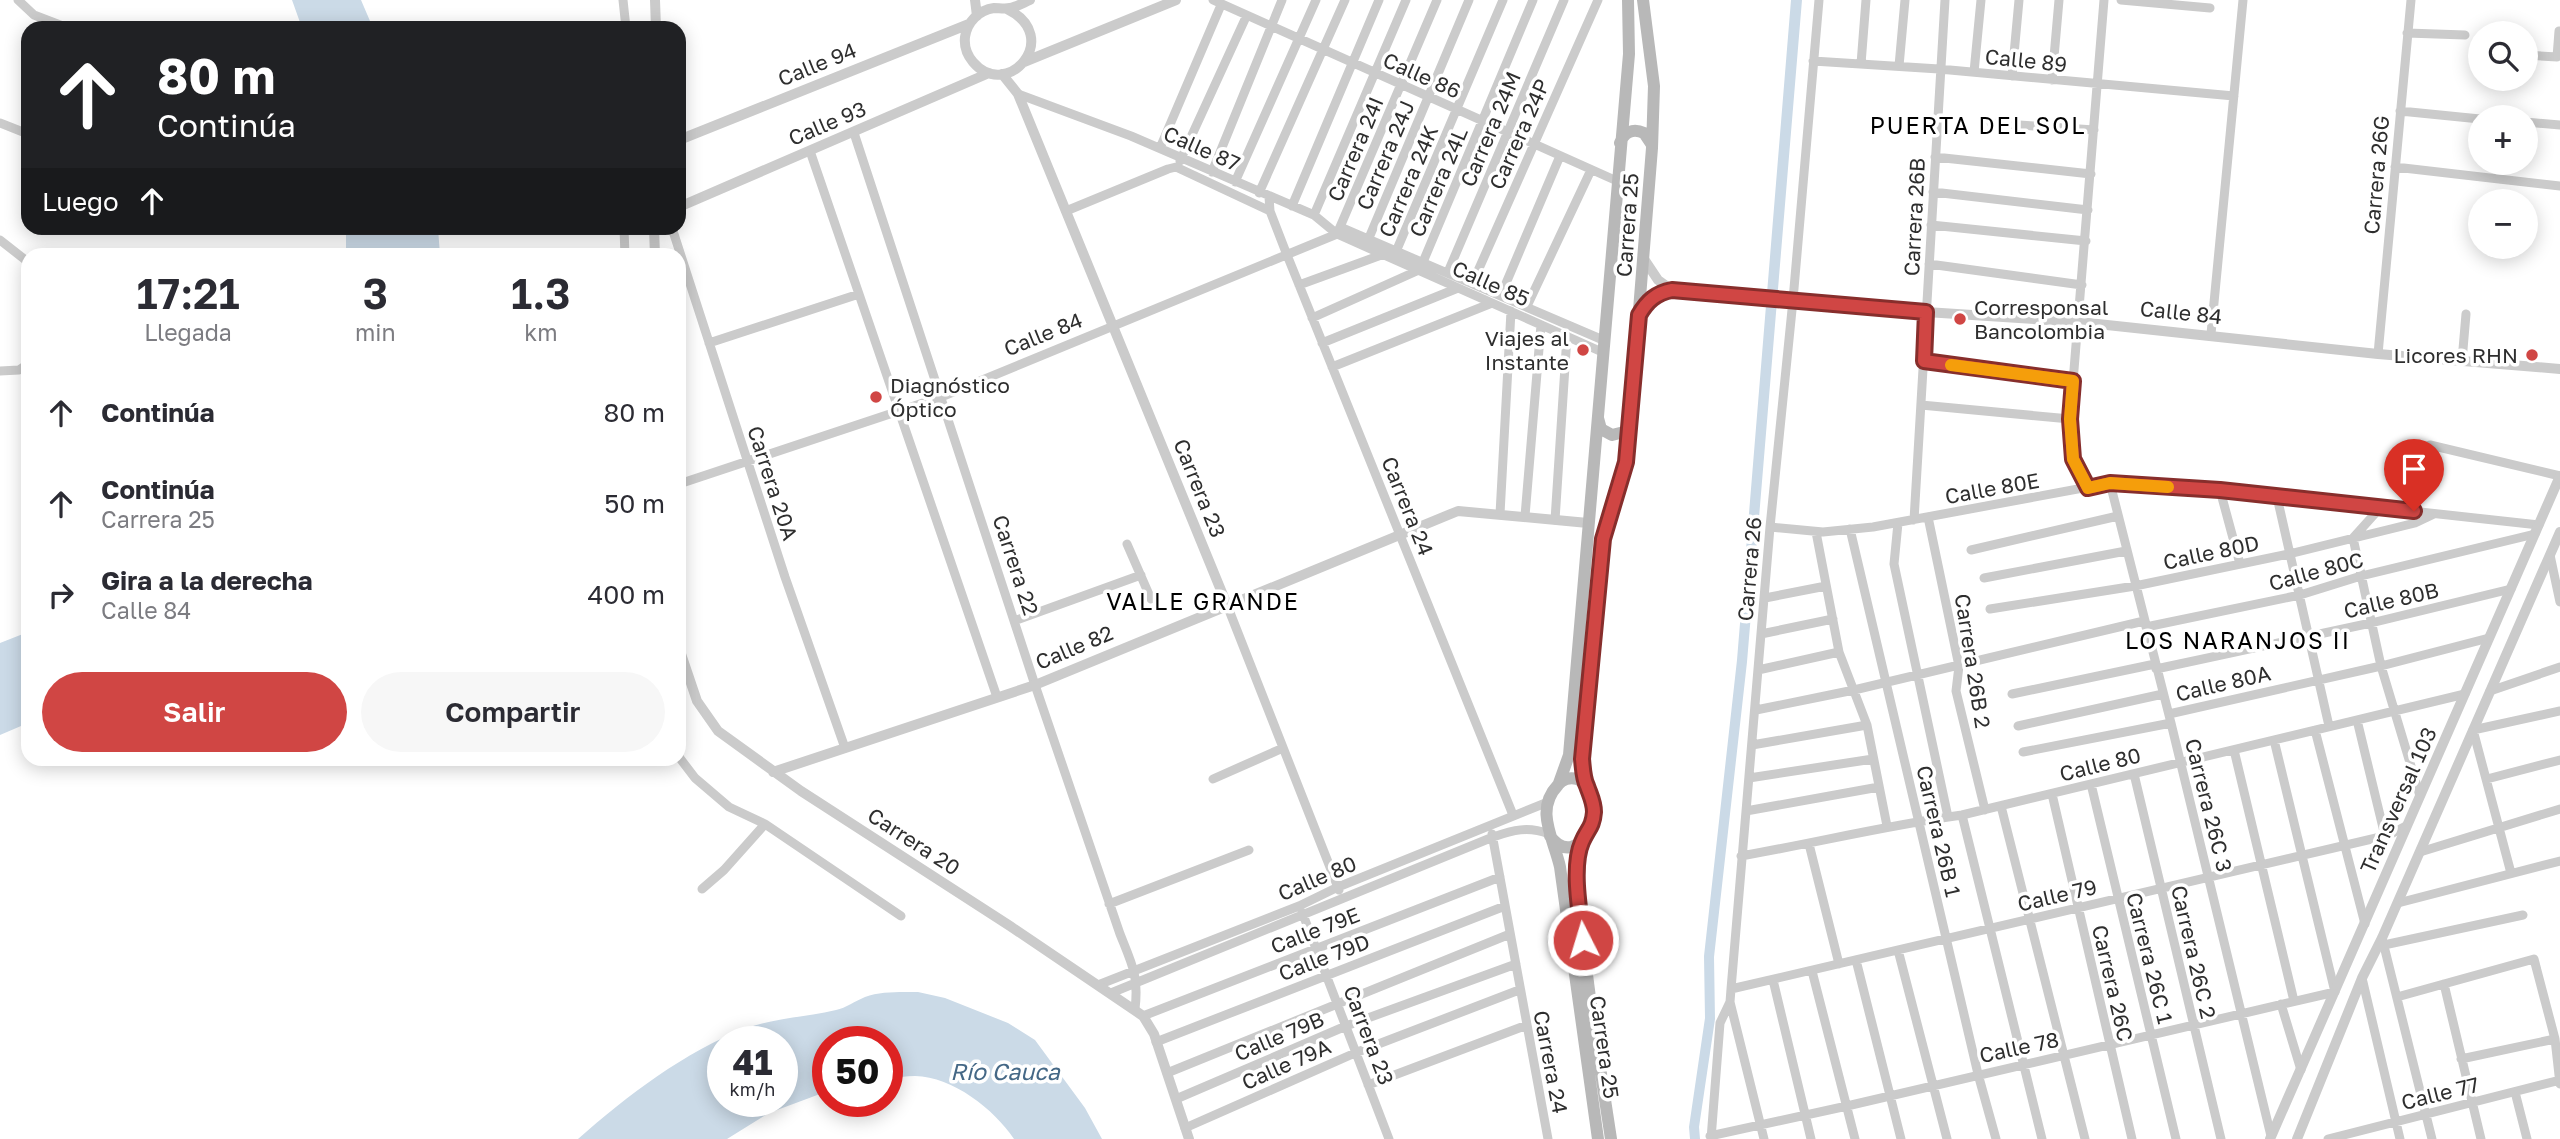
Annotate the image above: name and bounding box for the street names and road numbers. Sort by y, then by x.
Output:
street label: Calle 94 [774,37,860,91]
street label: Calle 89 [1984,43,2068,77]
street label: Calle 86 [1379,46,1465,104]
street label: Carrera 24M [1454,67,1526,191]
street label: Carrera 24P [1483,75,1555,193]
street label: Carrera 24I [1321,93,1389,205]
street label: Calle 93 [784,95,870,151]
street label: Carrera 24J [1350,96,1420,214]
street label: Carrera 26G [2358,114,2394,236]
street label: Calle 87 [1160,120,1244,176]
street label: Carrera 24K [1373,121,1443,241]
street label: Carrera 24L [1403,123,1473,241]
street label: Carrera 26B [1898,157,1930,277]
street label: Carrera 25 [1610,172,1644,278]
street label: Calle 85 [1448,254,1534,312]
street label: Calle 84 [2139,295,2223,329]
street label: Calle 84 [1000,307,1086,361]
street label: Carrera 20A [742,422,804,544]
street label: Carrera 23 [1168,435,1232,541]
street label: Carrera 24 [1376,453,1440,559]
street label: Calle 80E [1943,467,2041,509]
street label: Carrera 22 [988,512,1044,618]
street label: Carrera 26 [1731,516,1767,622]
street label: Calle 80D [2161,529,2261,575]
street label: Calle 80C [2266,546,2366,596]
street label: Calle 80B [2341,576,2441,624]
street label: Carrera 26B 2 [1950,592,1996,730]
street label: Calle 82 [1031,619,1117,675]
street label: Calle 80A [2173,659,2273,707]
street label: Transversal 103 [2354,723,2442,877]
street label: Carrera 26C 3 [2180,736,2238,874]
street label: Calle 80 [2057,741,2143,787]
street label: Carrera 26B 1 [1911,763,1967,899]
street label: Carrera 20 [863,802,965,880]
street label: Calle 80 [1274,850,1360,906]
street label: Calle 79 [2015,873,2099,917]
street label: Carrera 26C 2 [2166,883,2222,1021]
street label: Carrera 26C 1 [2121,890,2179,1026]
street label: Calle 79E [1267,901,1363,959]
street label: Carrera 26C [2087,922,2139,1044]
street label: Calle 79D [1275,928,1373,986]
street label: Carrera 23 [1338,982,1400,1088]
street label: Carrera 25 [1585,994,1625,1100]
street label: Calle 79B [1230,1006,1328,1066]
street label: Carrera 24 [1528,1008,1574,1116]
street label: Calle 78 [1977,1026,2061,1068]
street label: Calle 79A [1237,1033,1335,1095]
street label: Calle 77 [2398,1071,2482,1115]

